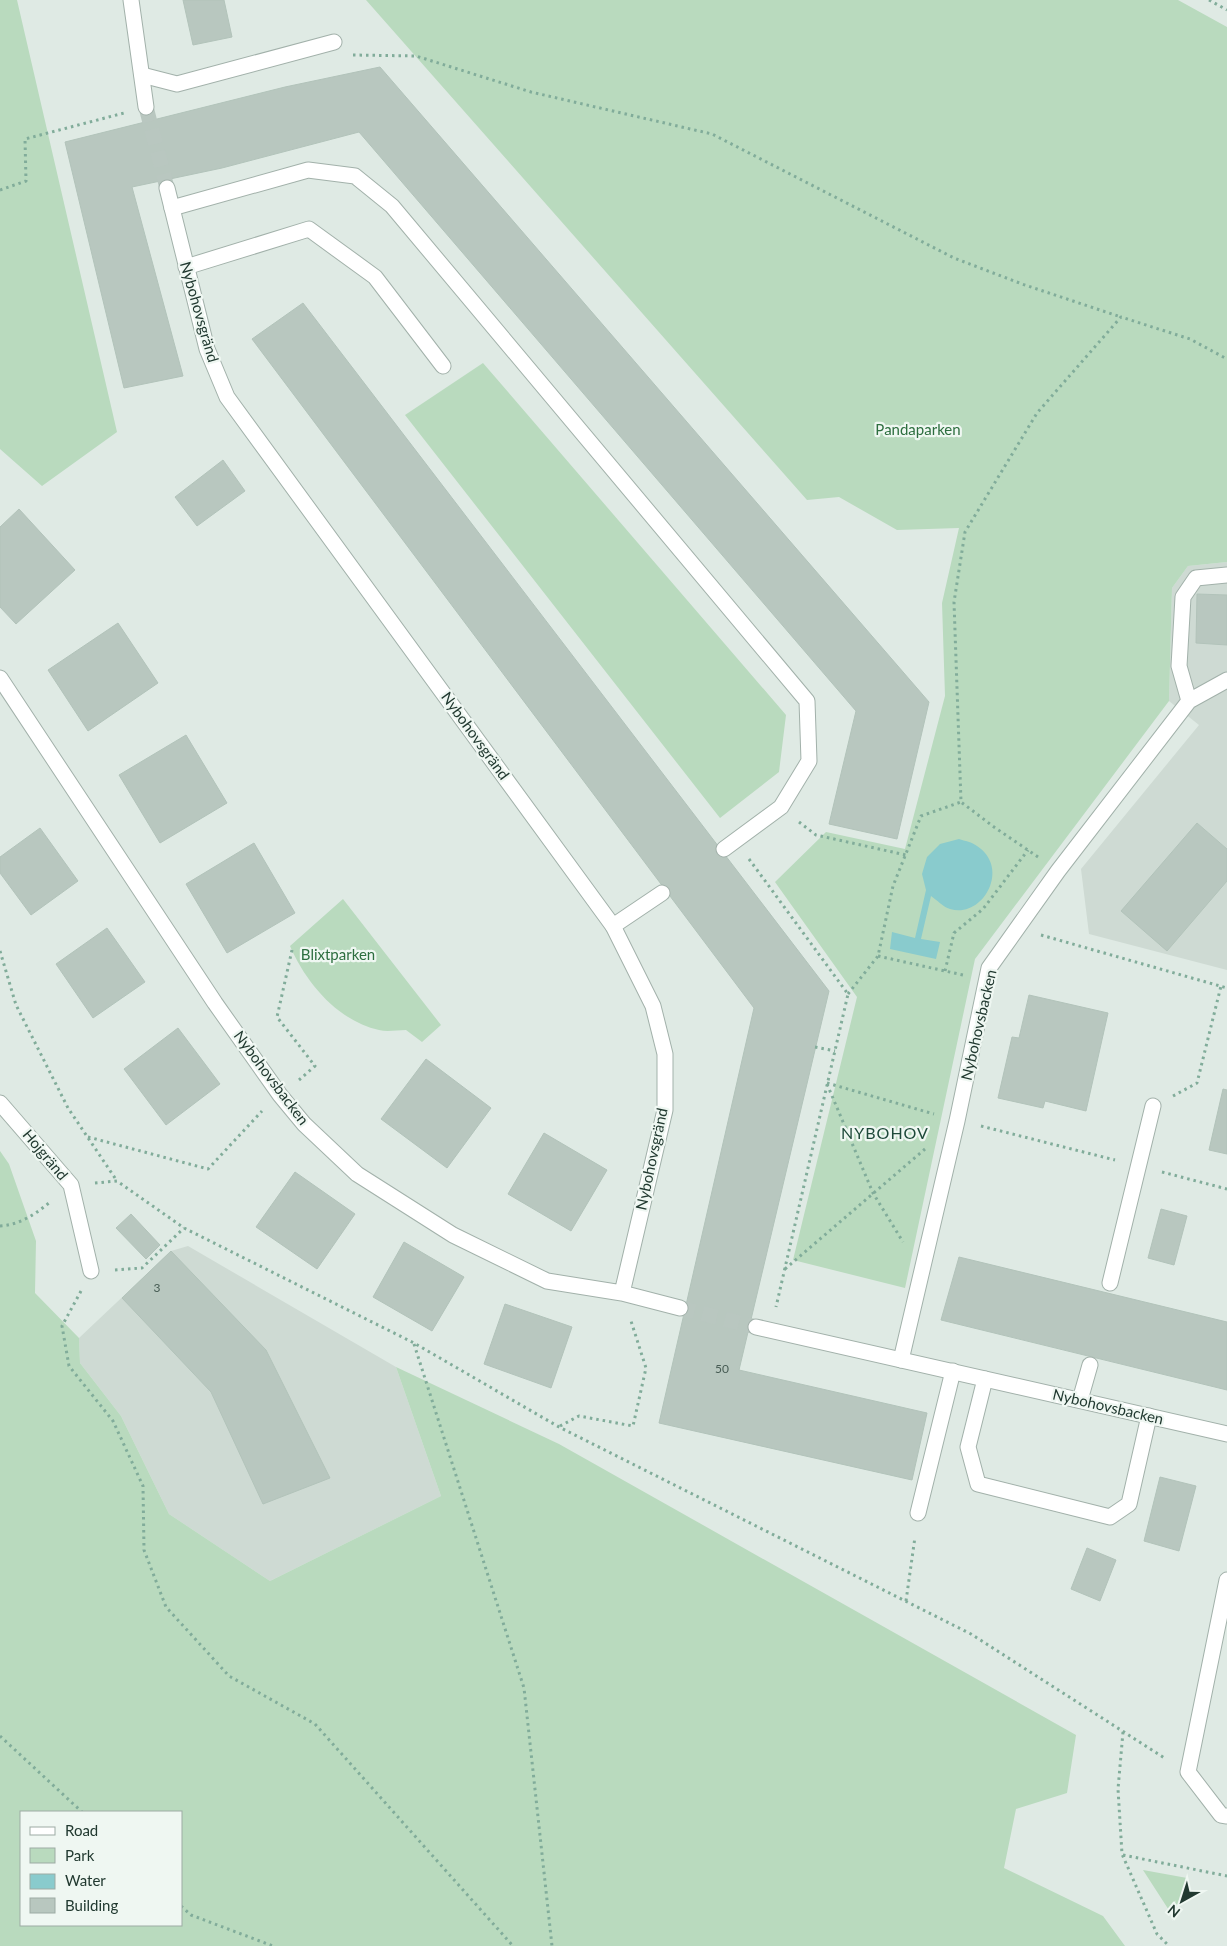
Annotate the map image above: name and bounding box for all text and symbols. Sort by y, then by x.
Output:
street label: Nybohovsgränd [177,259,223,364]
park label: Pandaparken [875,420,961,438]
street label: Nybohovsgränd [438,688,514,783]
park label: Blixtparken [301,945,375,963]
street label: Nybohovsbacken [957,968,1000,1082]
street label: Nybohovsbacken [231,1027,313,1128]
street label: Nybohovsgränd [631,1106,671,1212]
district label: NYBOHOV [841,1123,929,1142]
street label: Hojgränd [19,1125,72,1183]
house number: 3 [154,1280,161,1295]
house number: 50 [715,1361,729,1376]
street label: Nybohovsbacken [1051,1385,1165,1428]
legend [20,1811,182,1926]
text: Road [65,1821,98,1839]
text: Park [65,1846,95,1864]
text: Water [65,1871,106,1889]
north arrow [1157,1876,1207,1926]
text: Building [65,1896,118,1914]
text: N [1164,1901,1183,1921]

